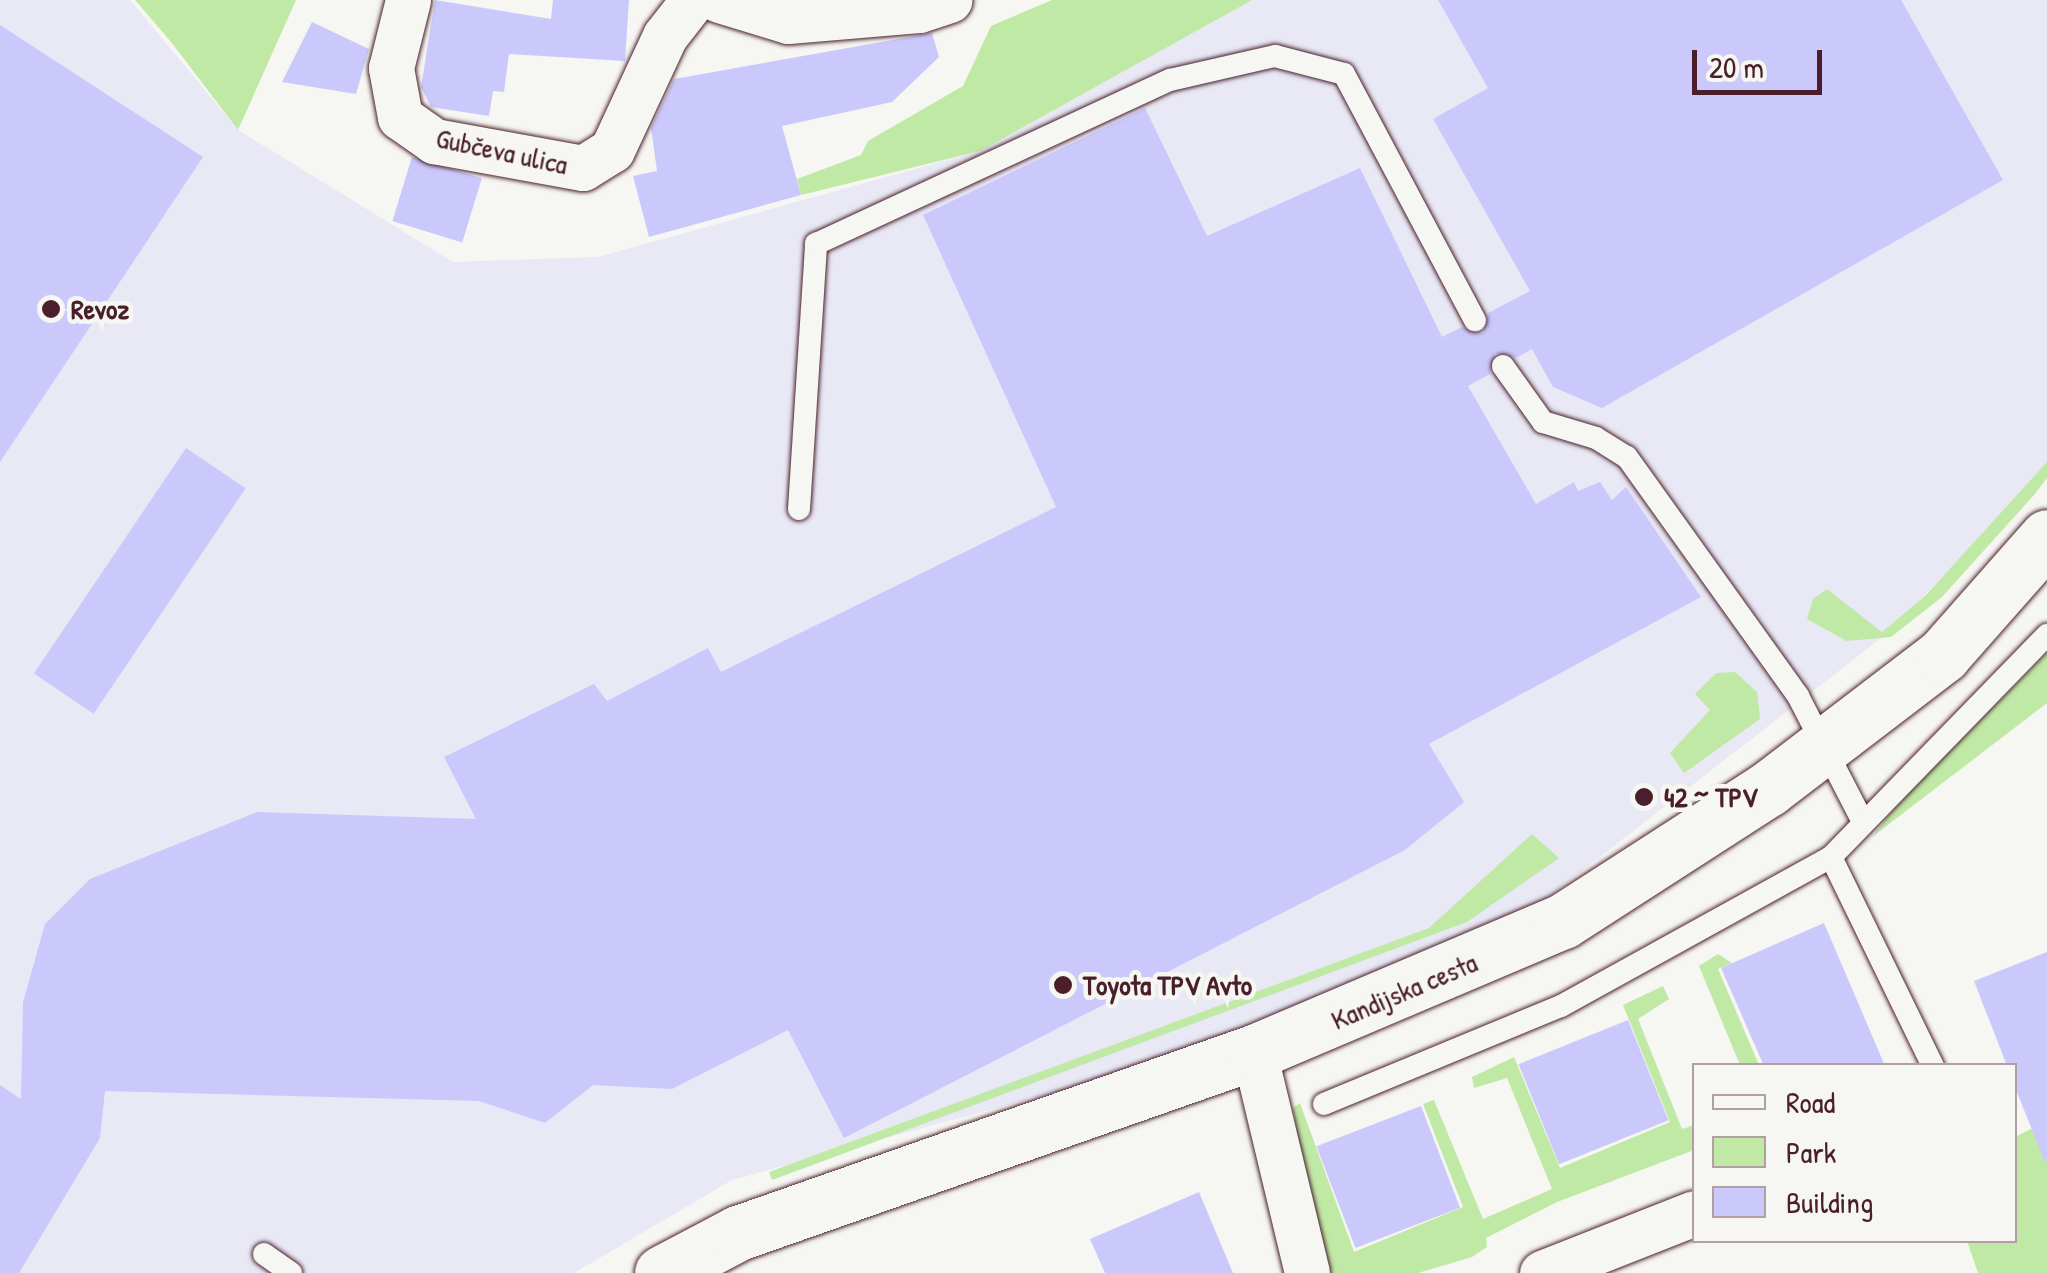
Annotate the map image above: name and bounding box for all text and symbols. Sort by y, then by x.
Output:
scale bar [1697,30,1827,92]
text: 20 m [1709,47,1764,87]
street label: Gubčeva ulica [433,121,571,181]
place label: Revoz [71,292,129,326]
marker: Revoz [40,298,62,320]
place label: 42 ~ TPV [1664,780,1758,814]
marker: 42 ~ TPV [1633,786,1655,808]
street label: Kandijska cesta [1326,945,1482,1037]
place label: Toyota TPV Avto [1083,968,1252,1002]
marker: Toyota TPV Avto [1052,974,1074,996]
legend [1692,1063,2017,1243]
text: Road [1786,1082,1835,1122]
text: Park [1786,1132,1836,1172]
text: Building [1786,1182,1873,1222]

